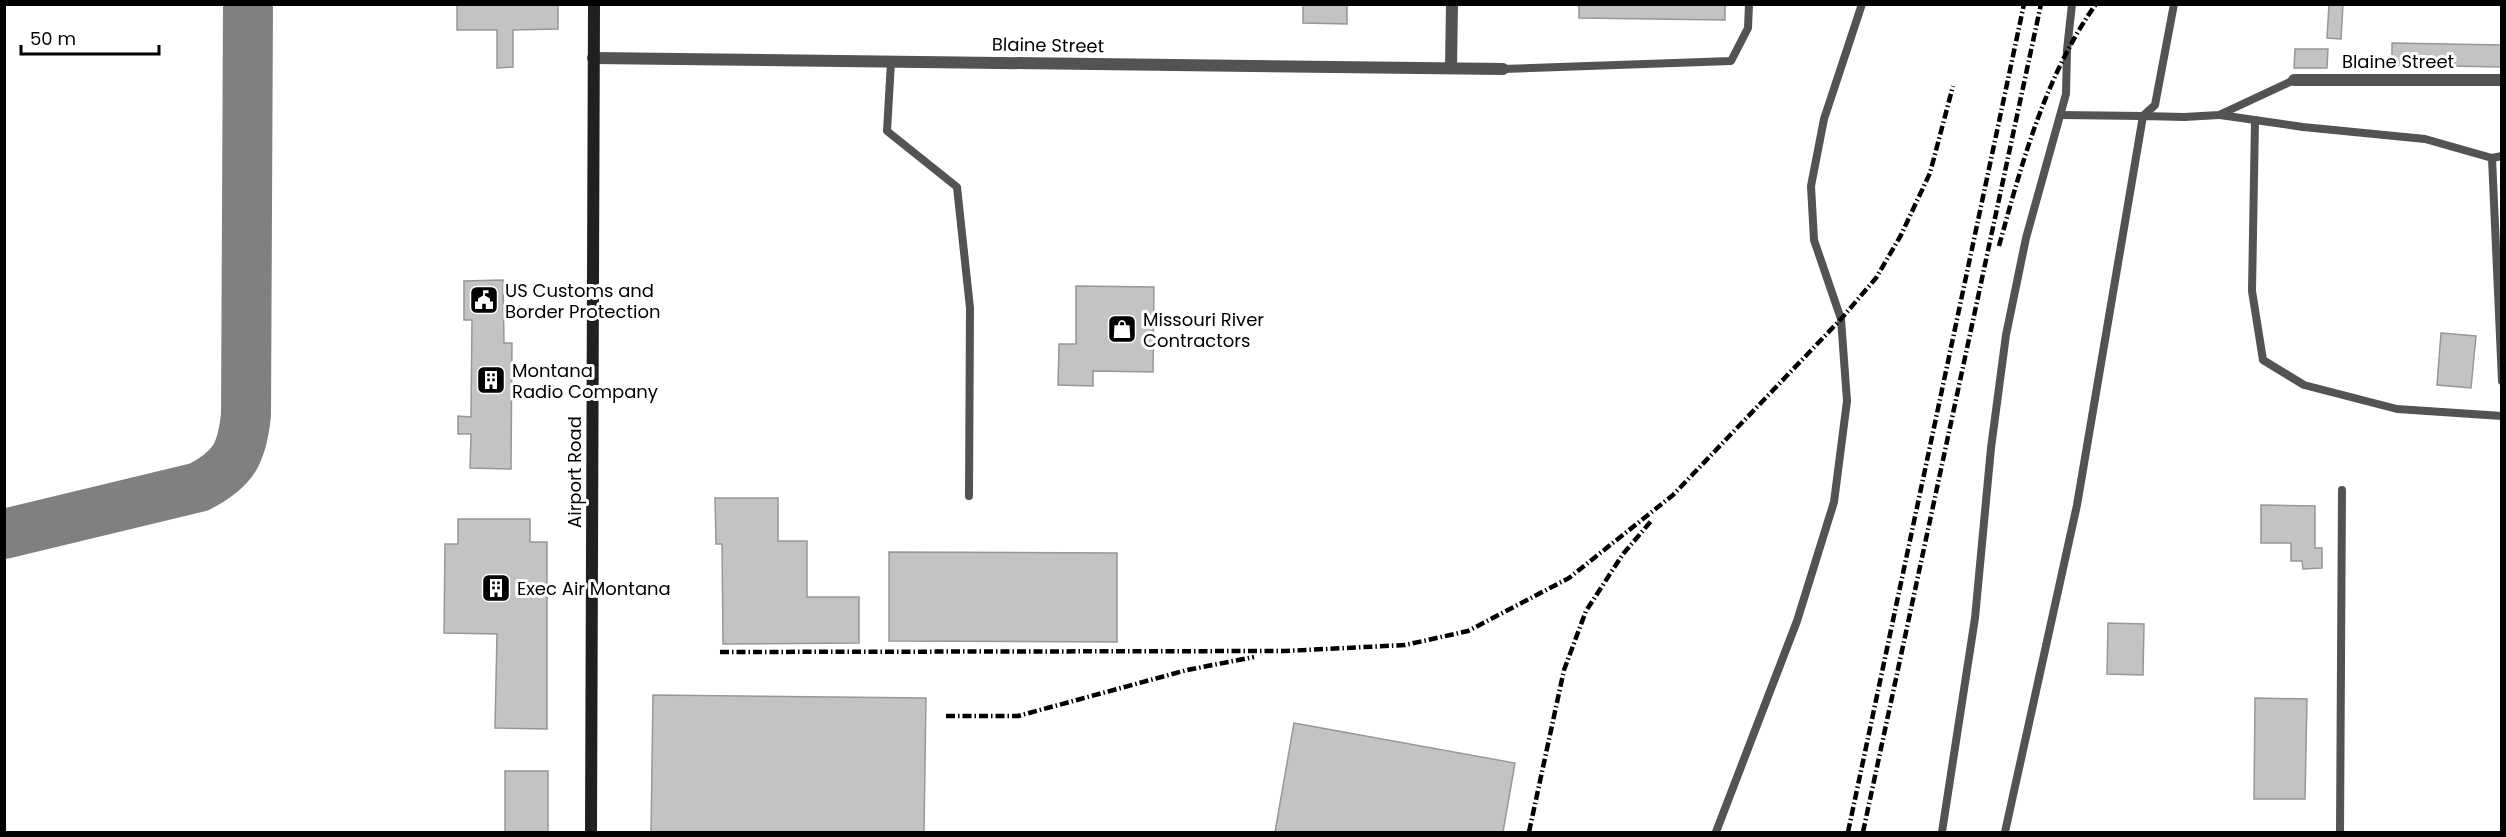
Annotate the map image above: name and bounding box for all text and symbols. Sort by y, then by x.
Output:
scale bar [21,18,159,56]
text: 50 m [30,26,76,51]
street label: Blaine Street [992,32,1104,58]
street label: Blaine Street [2342,49,2454,74]
place label: US Customs and Border Protection [505,278,660,324]
public building icon: US Customs and Border Protection [468,284,500,316]
place label: Missouri River Contractors [1143,307,1264,353]
shop icon: Missouri River Contractors [1106,313,1138,345]
place label: Montana Radio Company [512,358,658,404]
building icon: Montana Radio Company [475,364,507,396]
street label: Airport Road [562,416,587,528]
building icon: Exec Air Montana [480,572,512,604]
place label: Exec Air Montana [517,576,671,601]

